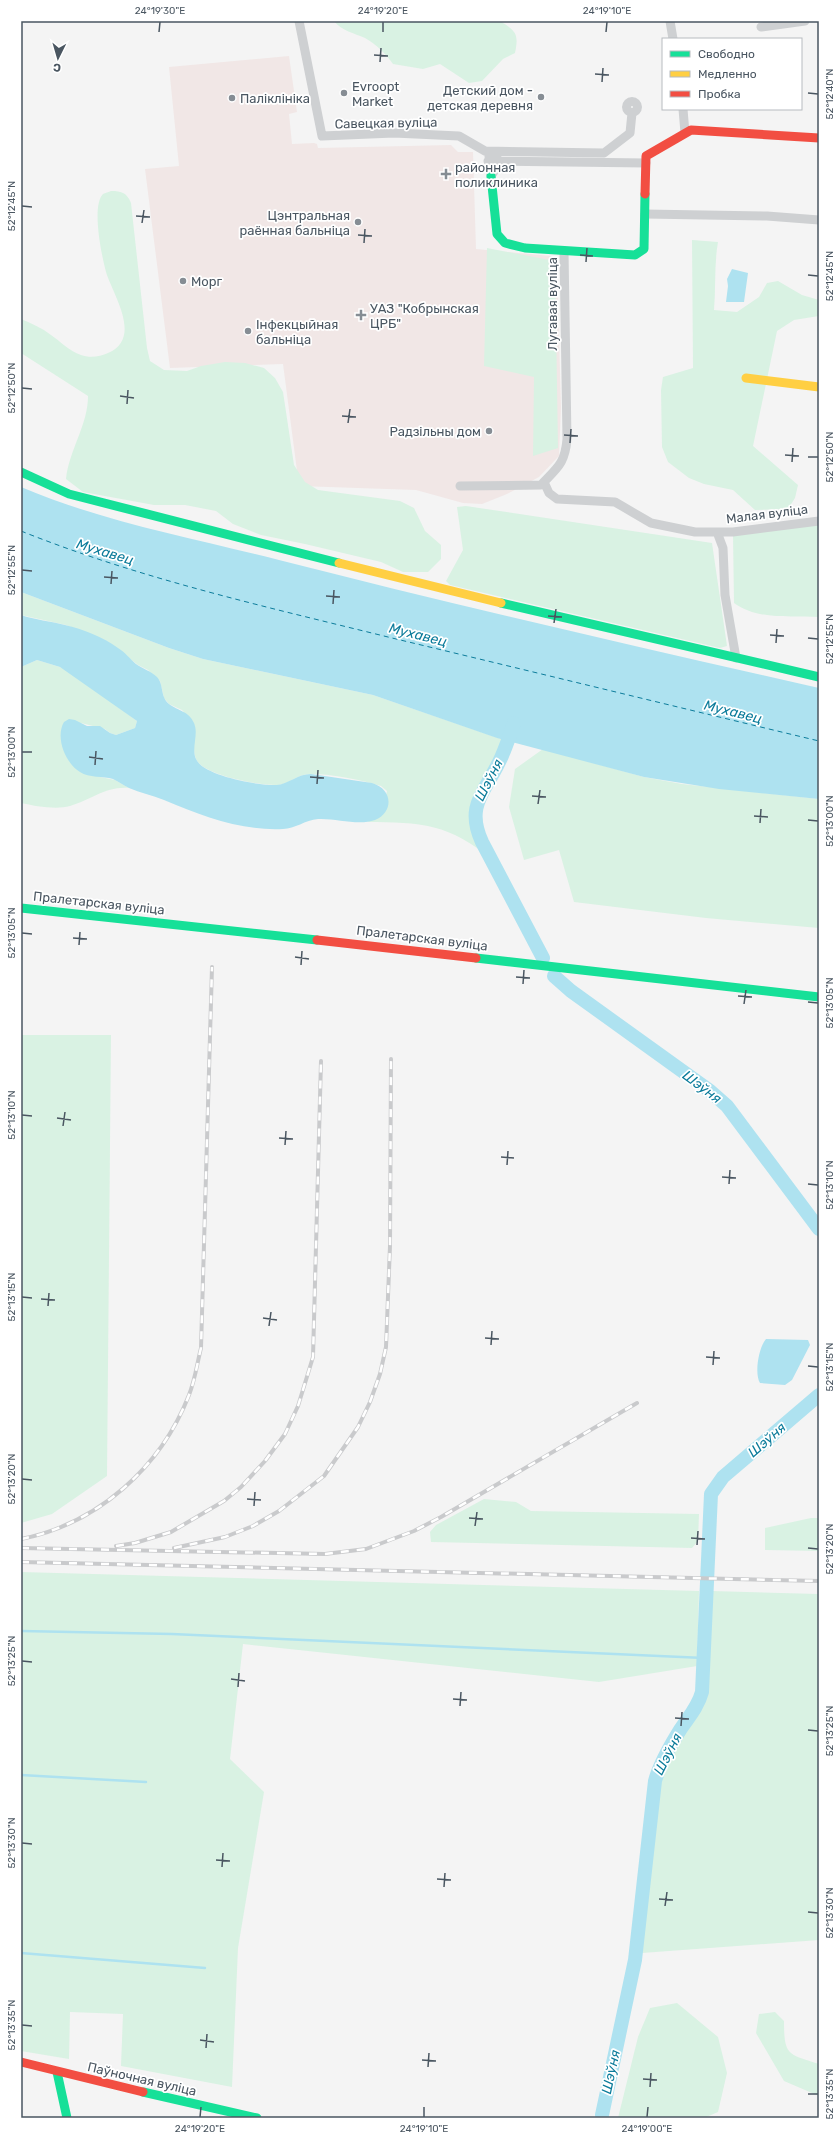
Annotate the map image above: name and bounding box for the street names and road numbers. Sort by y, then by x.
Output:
street label: Савецкая вуліца [334,115,438,131]
street label: Лугавая вуліца [545,257,560,351]
street label: Малая вуліца [725,502,809,526]
street label: Пралетарская вуліца [33,889,165,917]
street label: Пралетарская вуліца [356,923,488,953]
street label: Паўночная вуліца [86,2059,198,2099]

